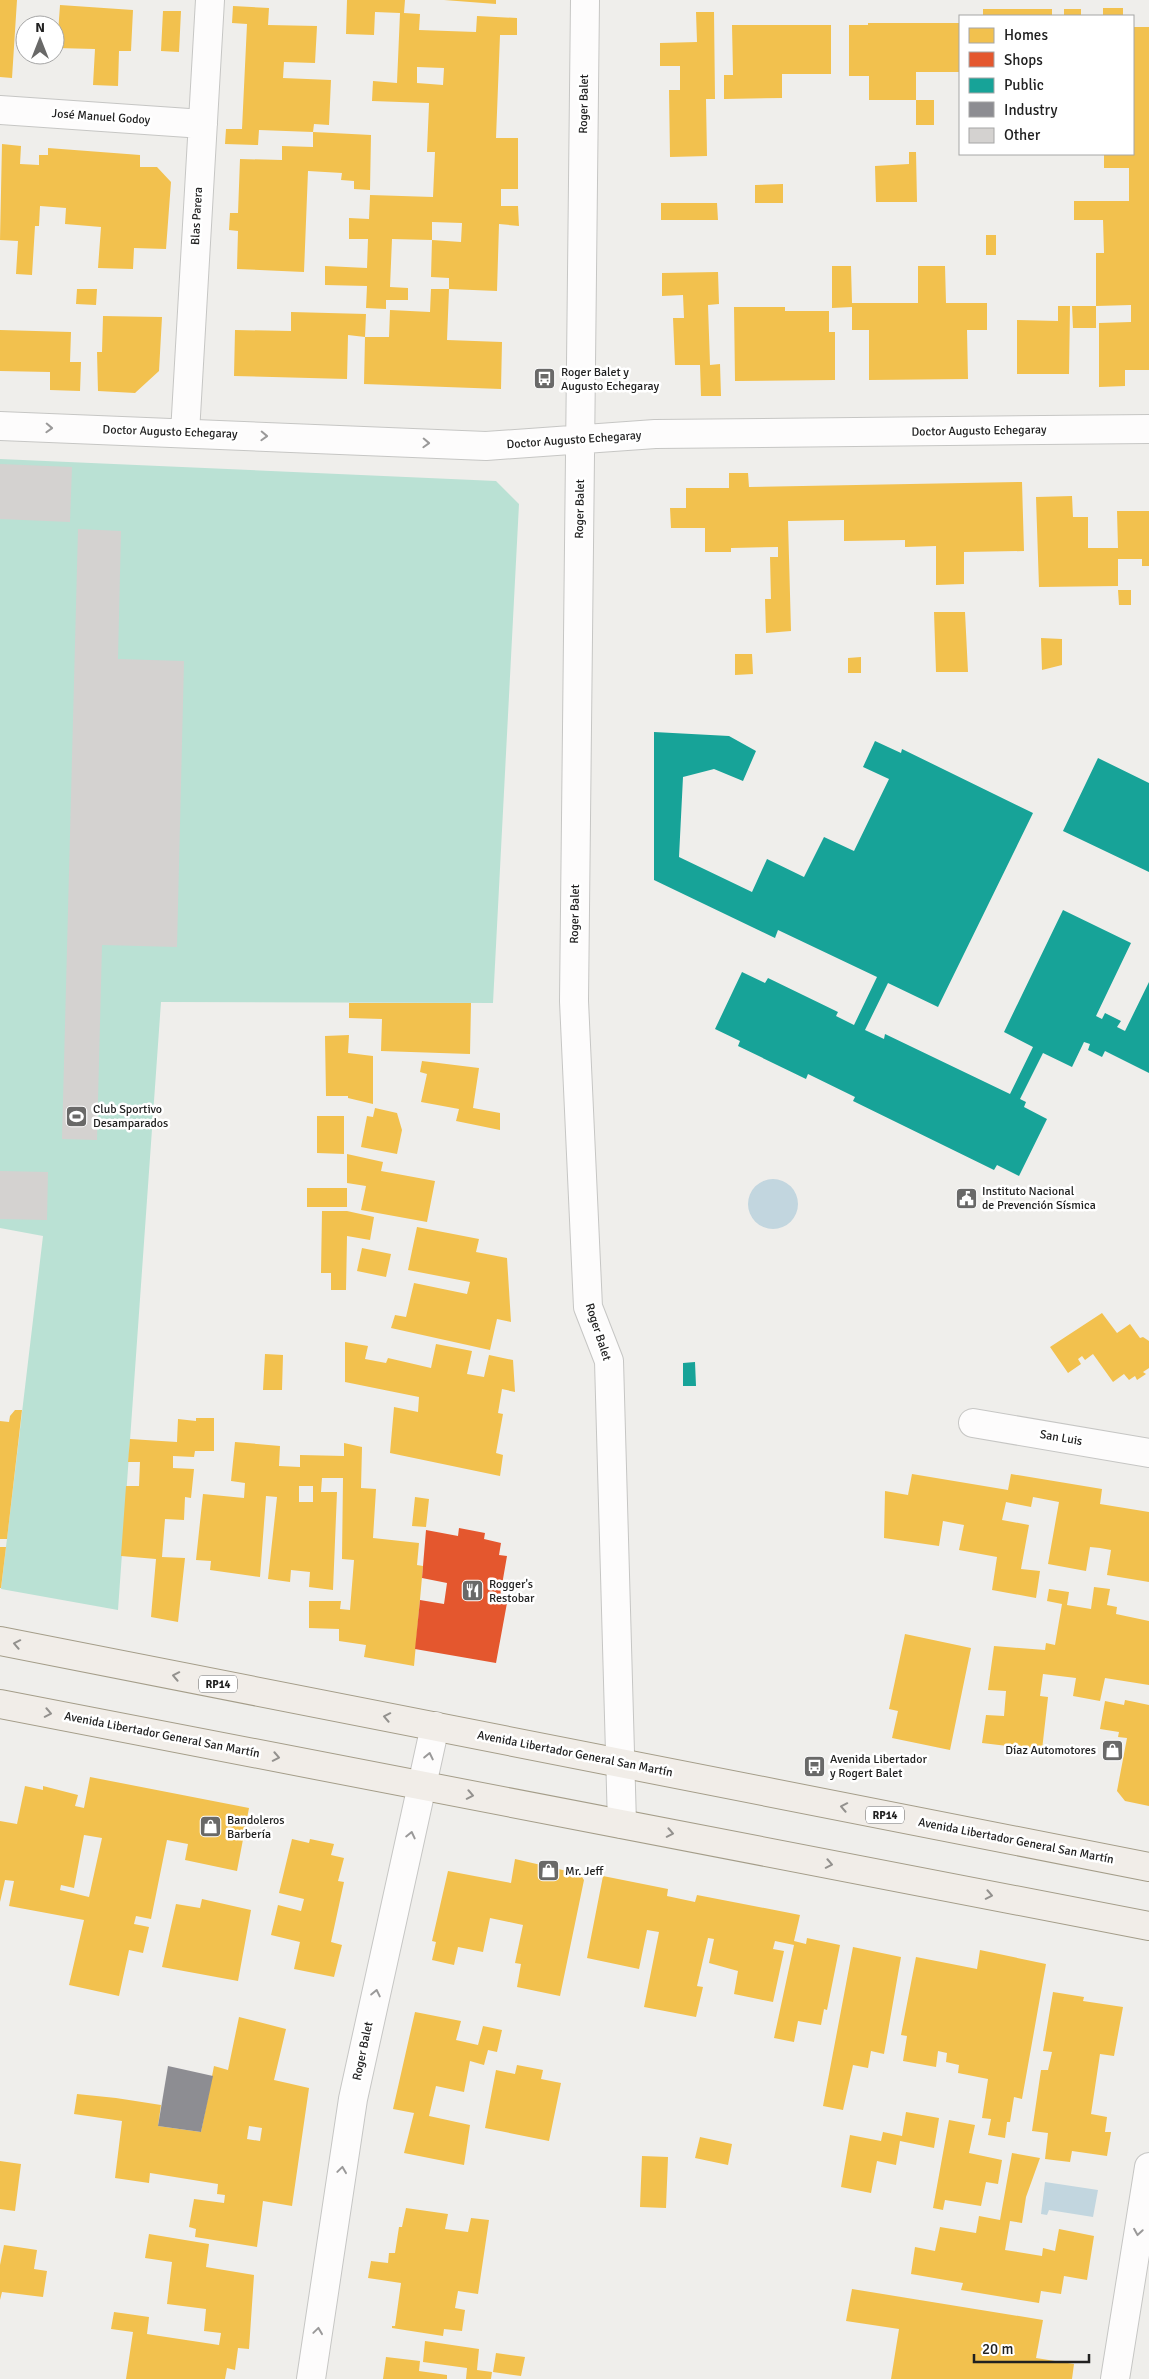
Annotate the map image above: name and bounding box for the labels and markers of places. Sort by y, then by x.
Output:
place label: Roger Balet y Augusto Echegaray [561,365,659,394]
bus stop icon: Roger Balet y Augusto Echegaray [533,367,557,391]
place label: Club Sportivo Desamparados [93,1102,168,1131]
sports icon: Club Sportivo Desamparados [65,1104,89,1128]
place label: Instituto Nacional de Prevención Sísmica [982,1184,1096,1213]
public building icon: Instituto Nacional de Prevención Sísmica [954,1186,978,1210]
place label: Rogger's Restobar [489,1577,535,1606]
restaurant icon: Rogger's Restobar [461,1579,485,1603]
shop icon: Díaz Automotores [1100,1738,1124,1762]
place label: Díaz Automotores [1005,1743,1096,1758]
place label: Avenida Libertador y Rogert Balet [830,1752,927,1781]
bus stop icon: Avenida Libertador y Rogert Balet [802,1754,826,1778]
place label: Bandoleros Barbería [227,1813,285,1842]
shop icon: Bandoleros Barbería [199,1815,223,1839]
shop icon: Mr. Jeff [537,1859,561,1883]
place label: Mr. Jeff [565,1864,604,1879]

